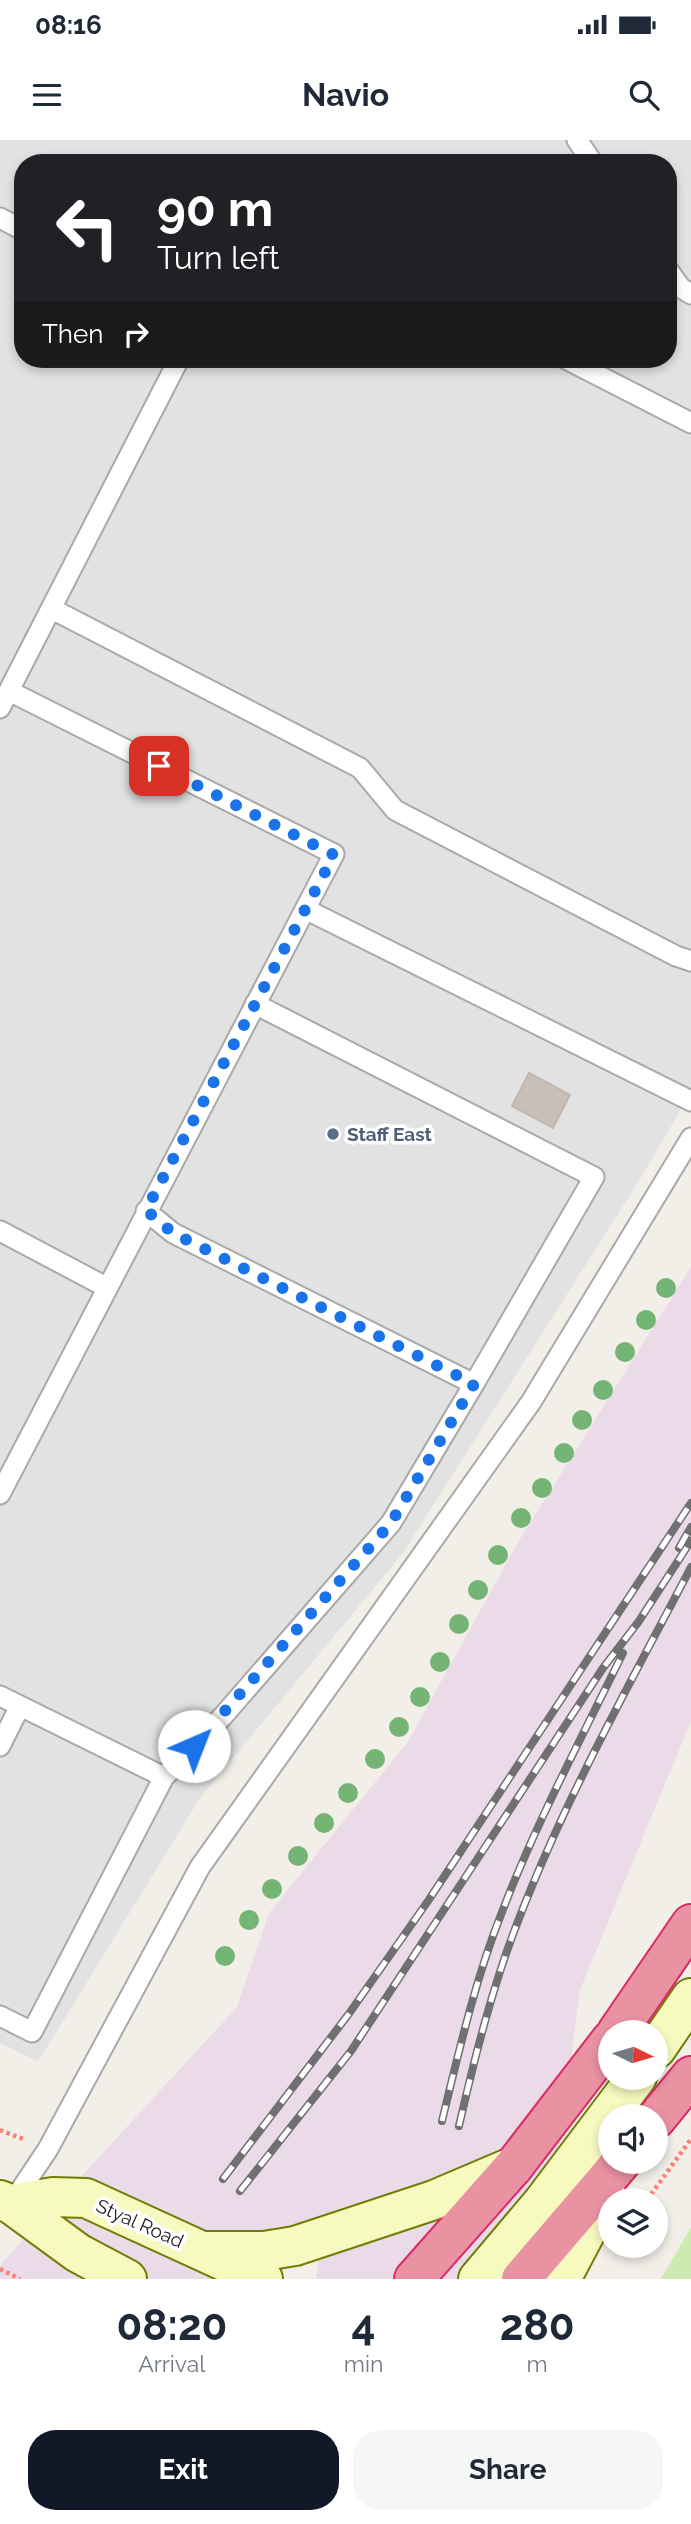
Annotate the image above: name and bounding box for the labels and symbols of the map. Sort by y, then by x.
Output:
pin [129,736,189,796]
place label: Staff East [347,1123,433,1145]
marker: Staff East [325,1126,341,1142]
position arrow [157,1709,231,1783]
north arrow [598,2020,668,2090]
street label: Styal Road [93,2194,187,2252]

